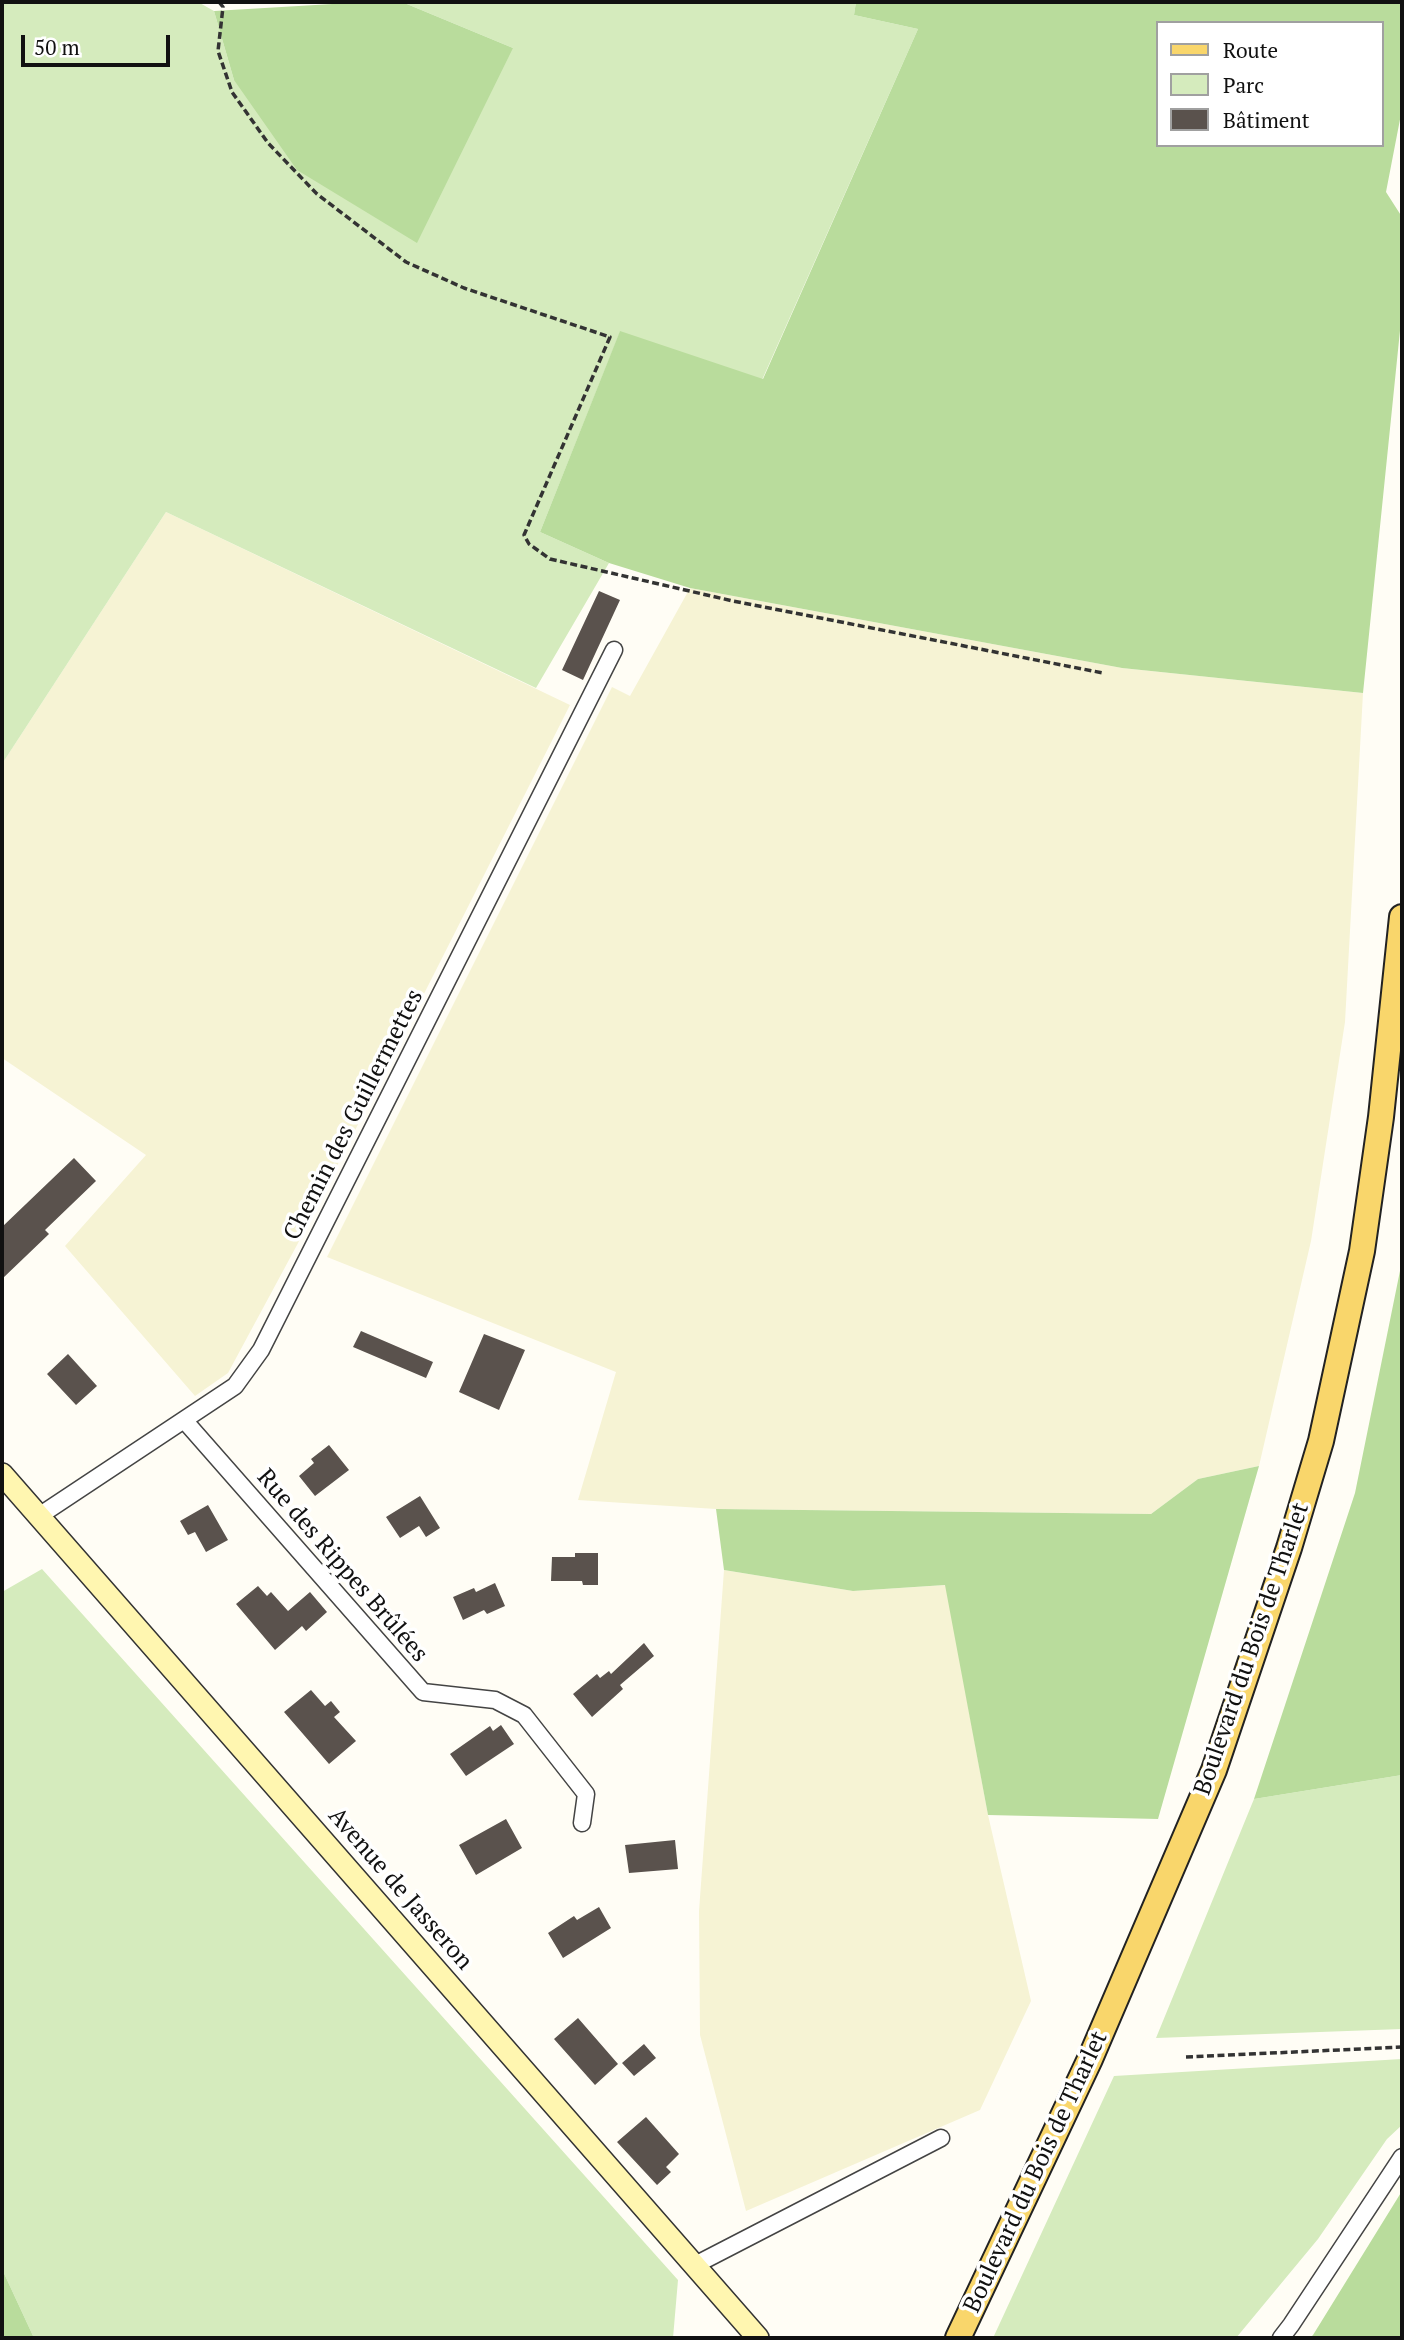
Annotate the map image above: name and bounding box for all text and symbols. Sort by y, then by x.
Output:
scale bar [24,21,173,65]
legend [1156,21,1383,147]
text: 50 m [34,33,80,61]
text: Route [1223,36,1278,64]
text: Parc [1223,71,1264,99]
text: Bâtiment [1223,106,1310,134]
street label: Chemin des Guillermettes [278,985,430,1245]
street label: Rue des Rippes Brûlées [250,1464,434,1668]
street label: Boulevard du Bois de Tharlet [1188,1499,1316,1799]
street label: Avenue de Jasseron [322,1802,478,1976]
street label: Boulevard du Bois de Tharlet [958,2027,1114,2317]

